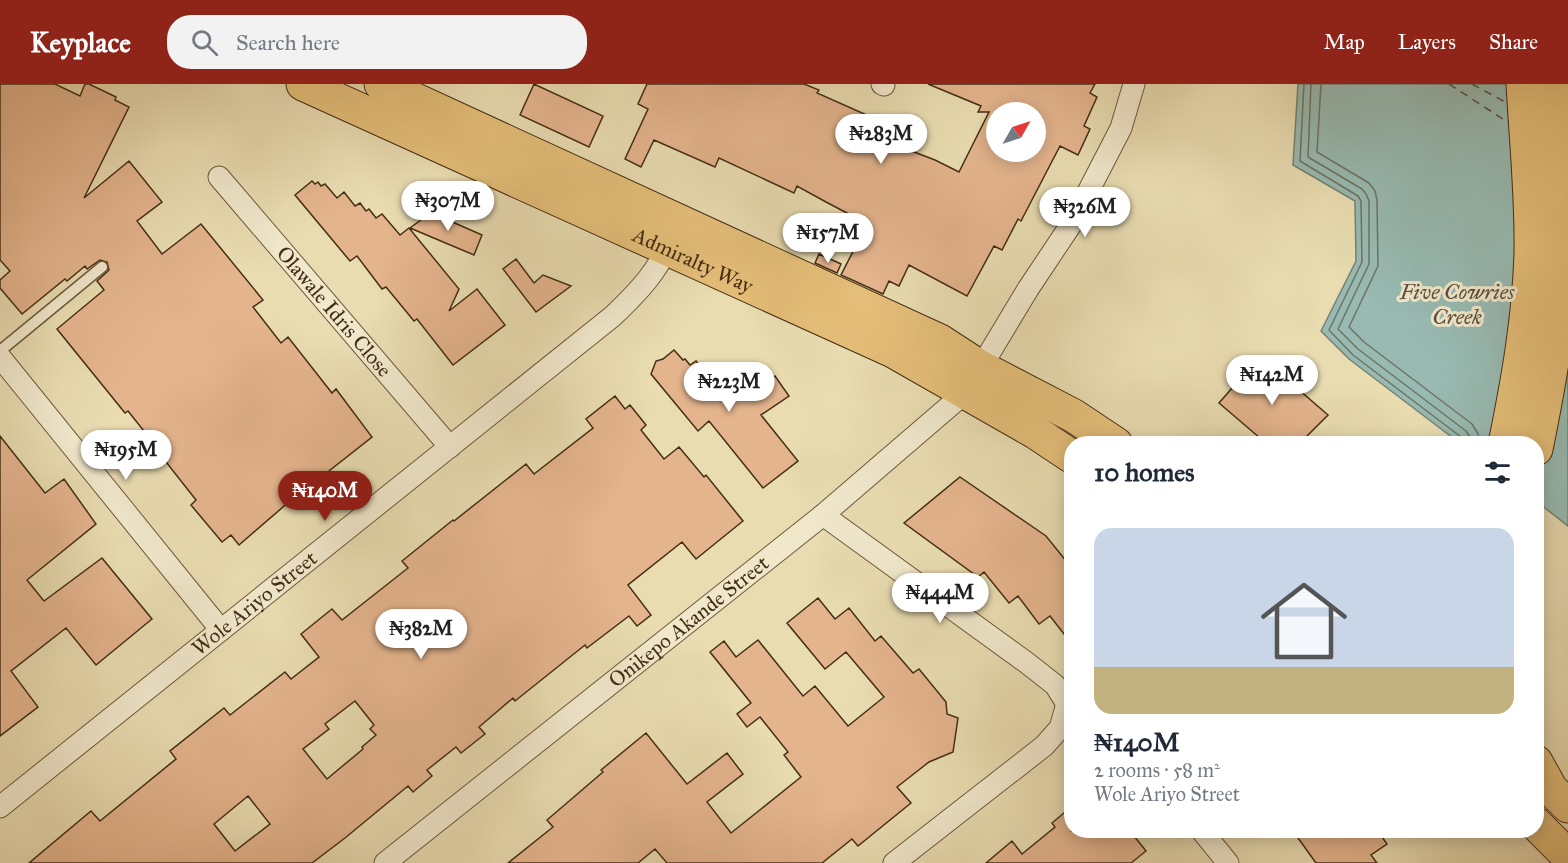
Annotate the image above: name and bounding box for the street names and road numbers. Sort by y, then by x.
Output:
street label: Admiralty Way [628,221,758,299]
street label: Olawale Idris Close [271,241,397,382]
street label: Wole Ariyo Street [187,545,323,661]
street label: Onikepo Akande Street [603,550,775,693]

